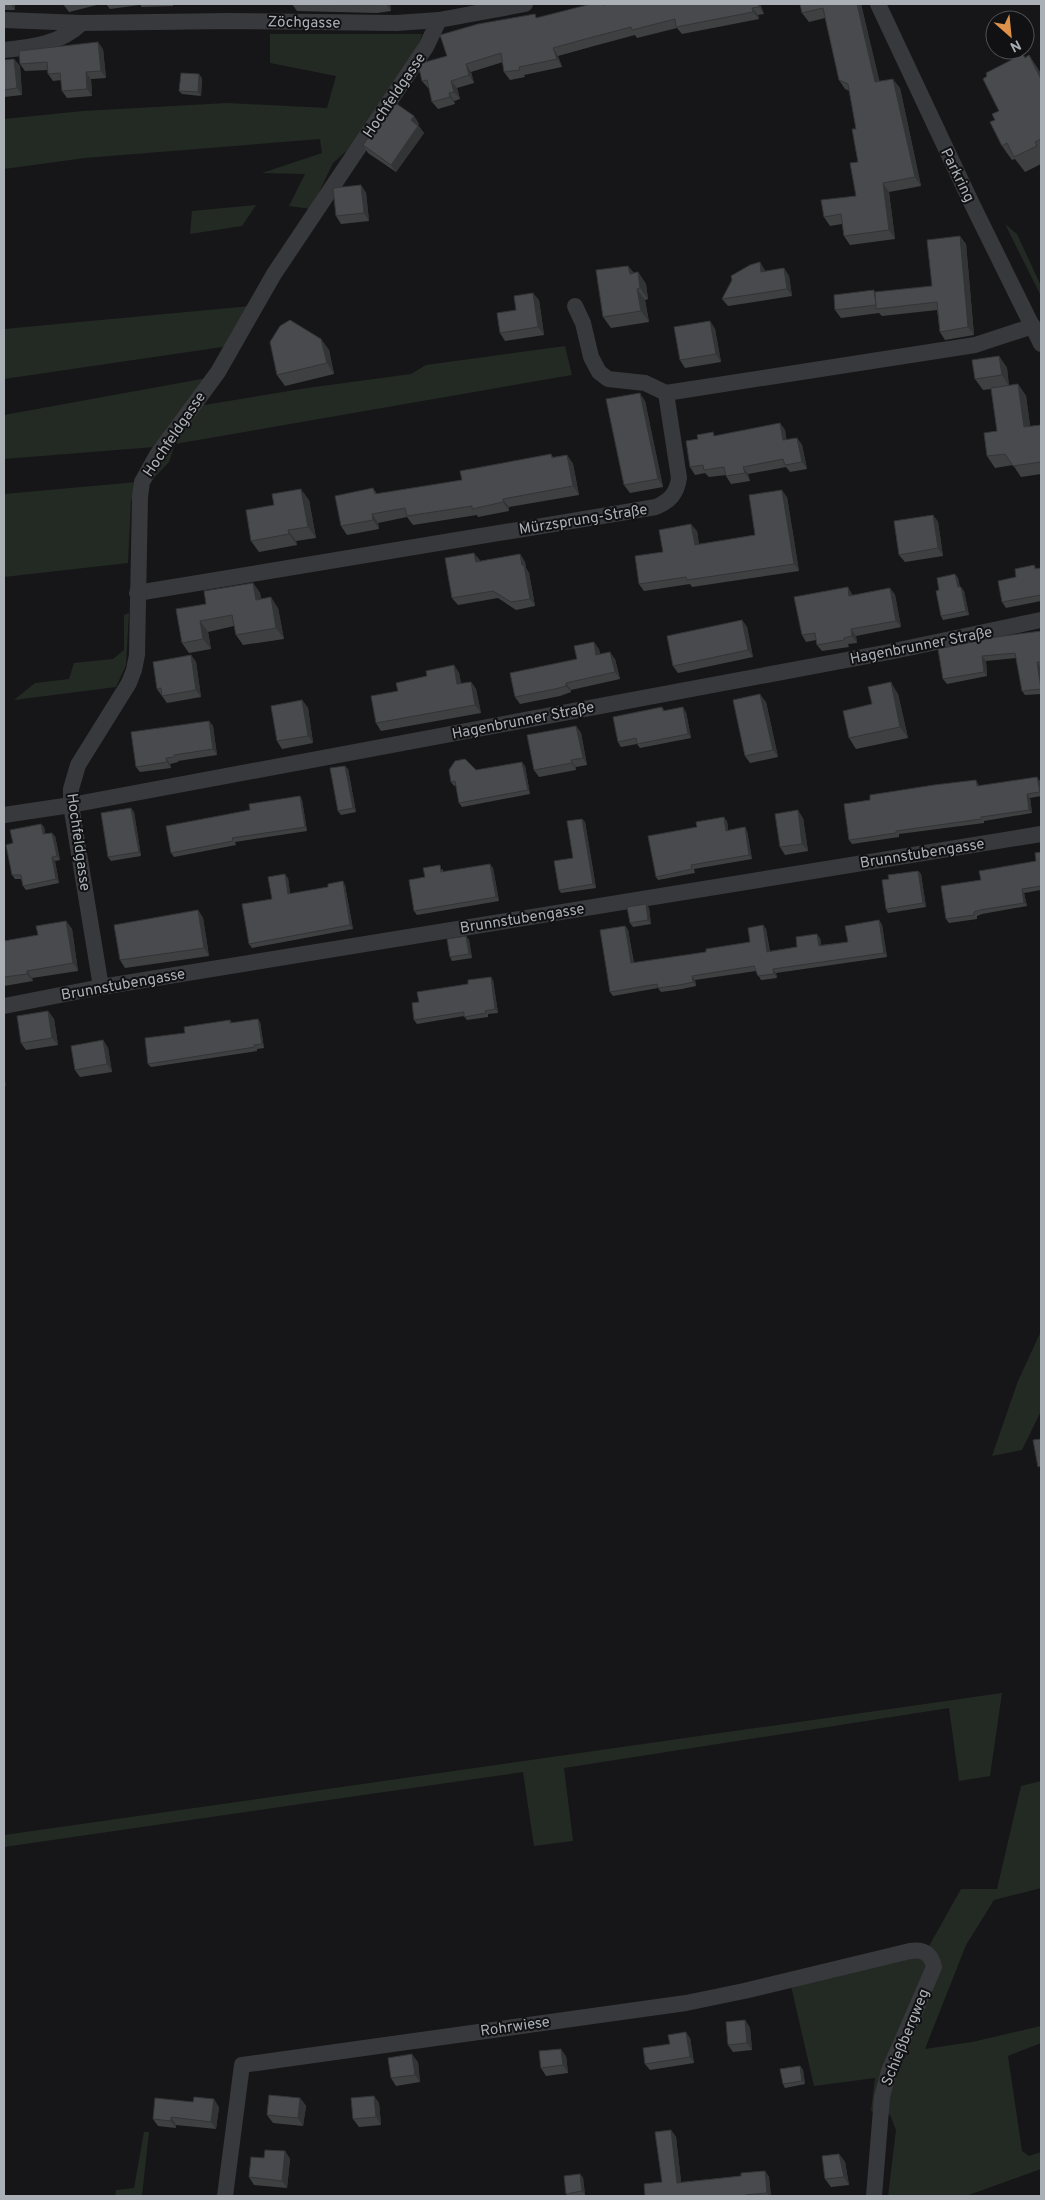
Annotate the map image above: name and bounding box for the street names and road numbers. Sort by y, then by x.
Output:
street label: Zöchgasse [267,13,340,34]
street label: Hochfeldgasse [360,50,431,142]
street label: Parkring [935,146,978,206]
street label: Hochfeldgasse [140,389,211,481]
street label: Mürzsprung-Straße [518,501,649,540]
street label: Hagenbrunner Straße [849,623,994,670]
street label: Hagenbrunner Straße [451,698,596,745]
street label: Hochfeldgasse [61,792,94,892]
street label: Brunnstubengasse [859,835,986,874]
street label: Brunnstubengasse [459,900,586,939]
street label: Brunnstubengasse [60,965,187,1006]
street label: Schießbergweg [878,1986,935,2089]
street label: Rohrwiese [479,2013,551,2042]

